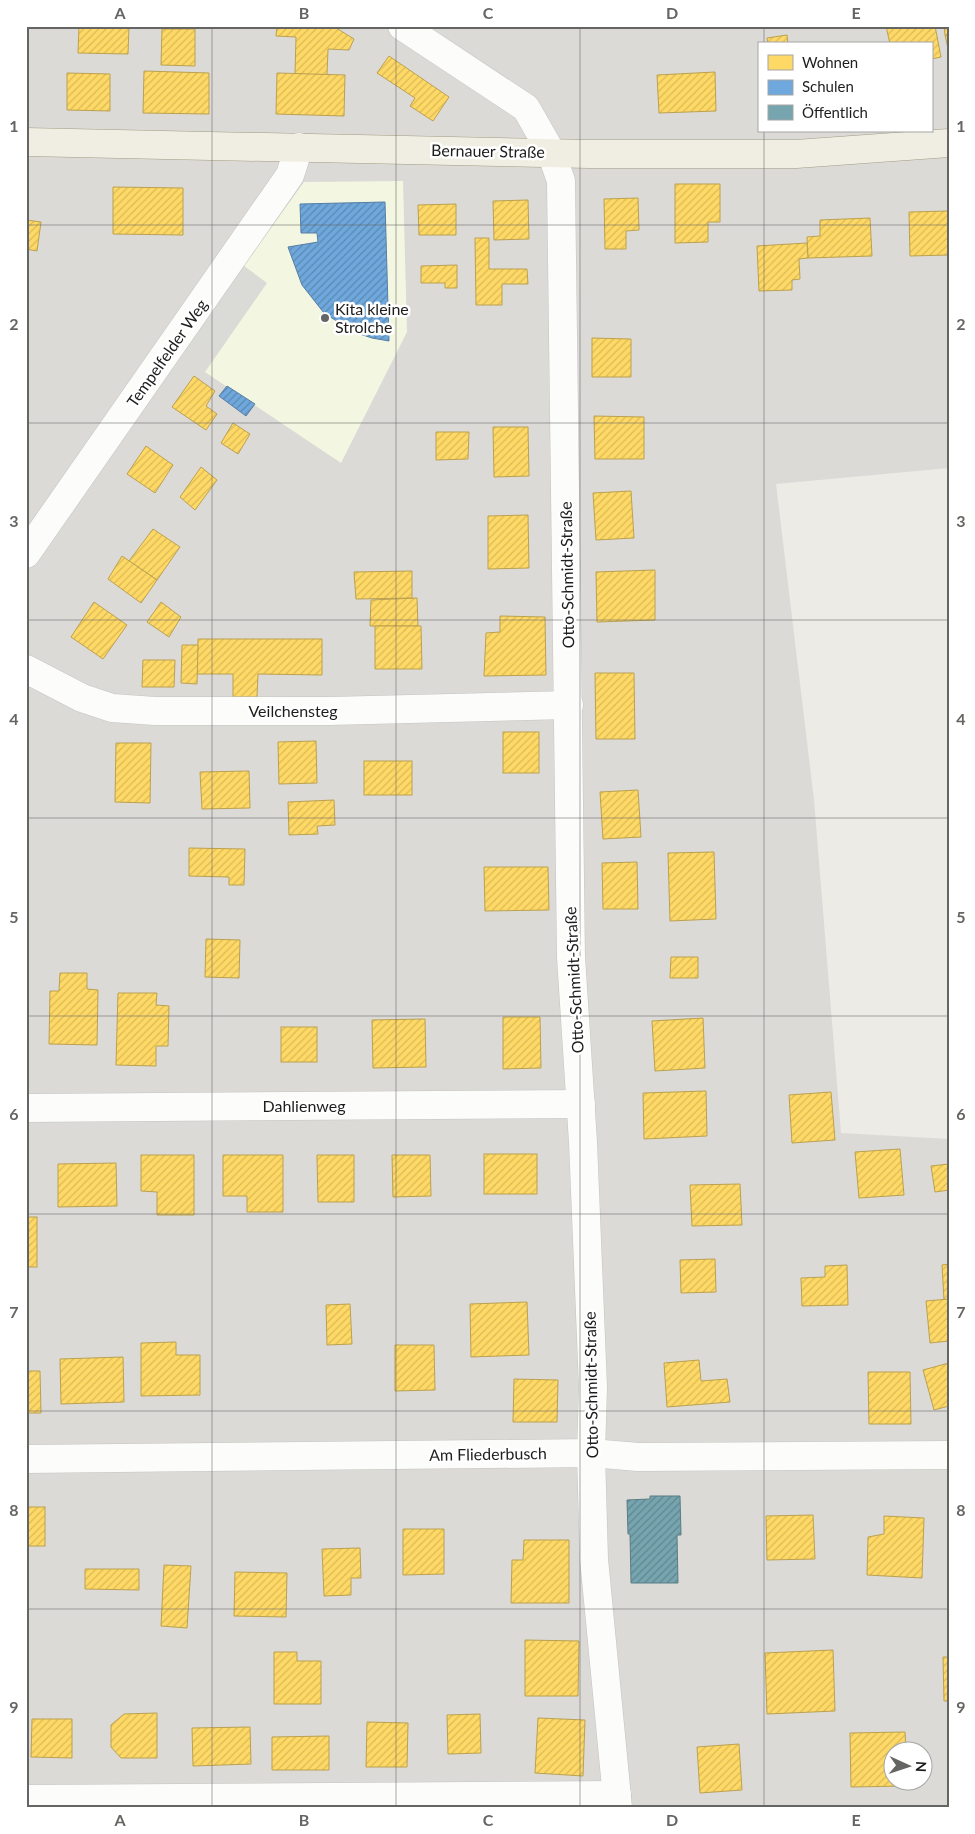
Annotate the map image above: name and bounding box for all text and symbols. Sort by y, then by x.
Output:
text: A [113,3,126,22]
text: B [299,3,309,22]
text: C [483,3,494,22]
text: D [666,3,678,22]
text: E [851,3,861,22]
legend [758,42,932,132]
text: Wohnen [802,53,858,71]
text: Schulen [802,77,854,95]
text: Öffentlich [802,103,868,121]
text: 1 [9,116,19,135]
text: 1 [956,116,966,135]
street label: Bernauer Straße [431,140,545,161]
street label: Tempelfelder Weg [122,295,211,410]
place label: Kita kleine Strolche [335,299,409,336]
marker: Kita kleine Strolche [319,312,331,324]
text: 2 [9,314,19,333]
text: 2 [956,314,966,333]
street label: Otto-Schmidt-Straße [556,501,577,649]
text: 3 [9,511,19,530]
text: 3 [956,511,966,530]
street label: Veilchensteg [248,701,338,720]
text: 4 [9,709,19,728]
text: 4 [956,709,966,728]
street label: Otto-Schmidt-Straße [560,906,587,1054]
text: 5 [9,907,19,926]
text: 5 [956,907,966,926]
street label: Dahlienweg [262,1096,346,1115]
text: 6 [9,1104,19,1123]
text: 6 [956,1104,966,1123]
text: 7 [9,1302,19,1321]
text: 7 [956,1302,966,1321]
street label: Otto-Schmidt-Straße [580,1311,601,1459]
street label: Am Fliederbusch [429,1443,547,1464]
text: 8 [9,1500,19,1519]
text: 8 [956,1500,966,1519]
text: 9 [9,1697,19,1716]
text: 9 [956,1697,966,1716]
north arrow [882,1742,932,1792]
text: N [913,1761,930,1773]
text: A [113,1810,126,1829]
text: B [299,1810,309,1829]
text: C [483,1810,494,1829]
text: D [666,1810,678,1829]
text: E [851,1810,861,1829]

